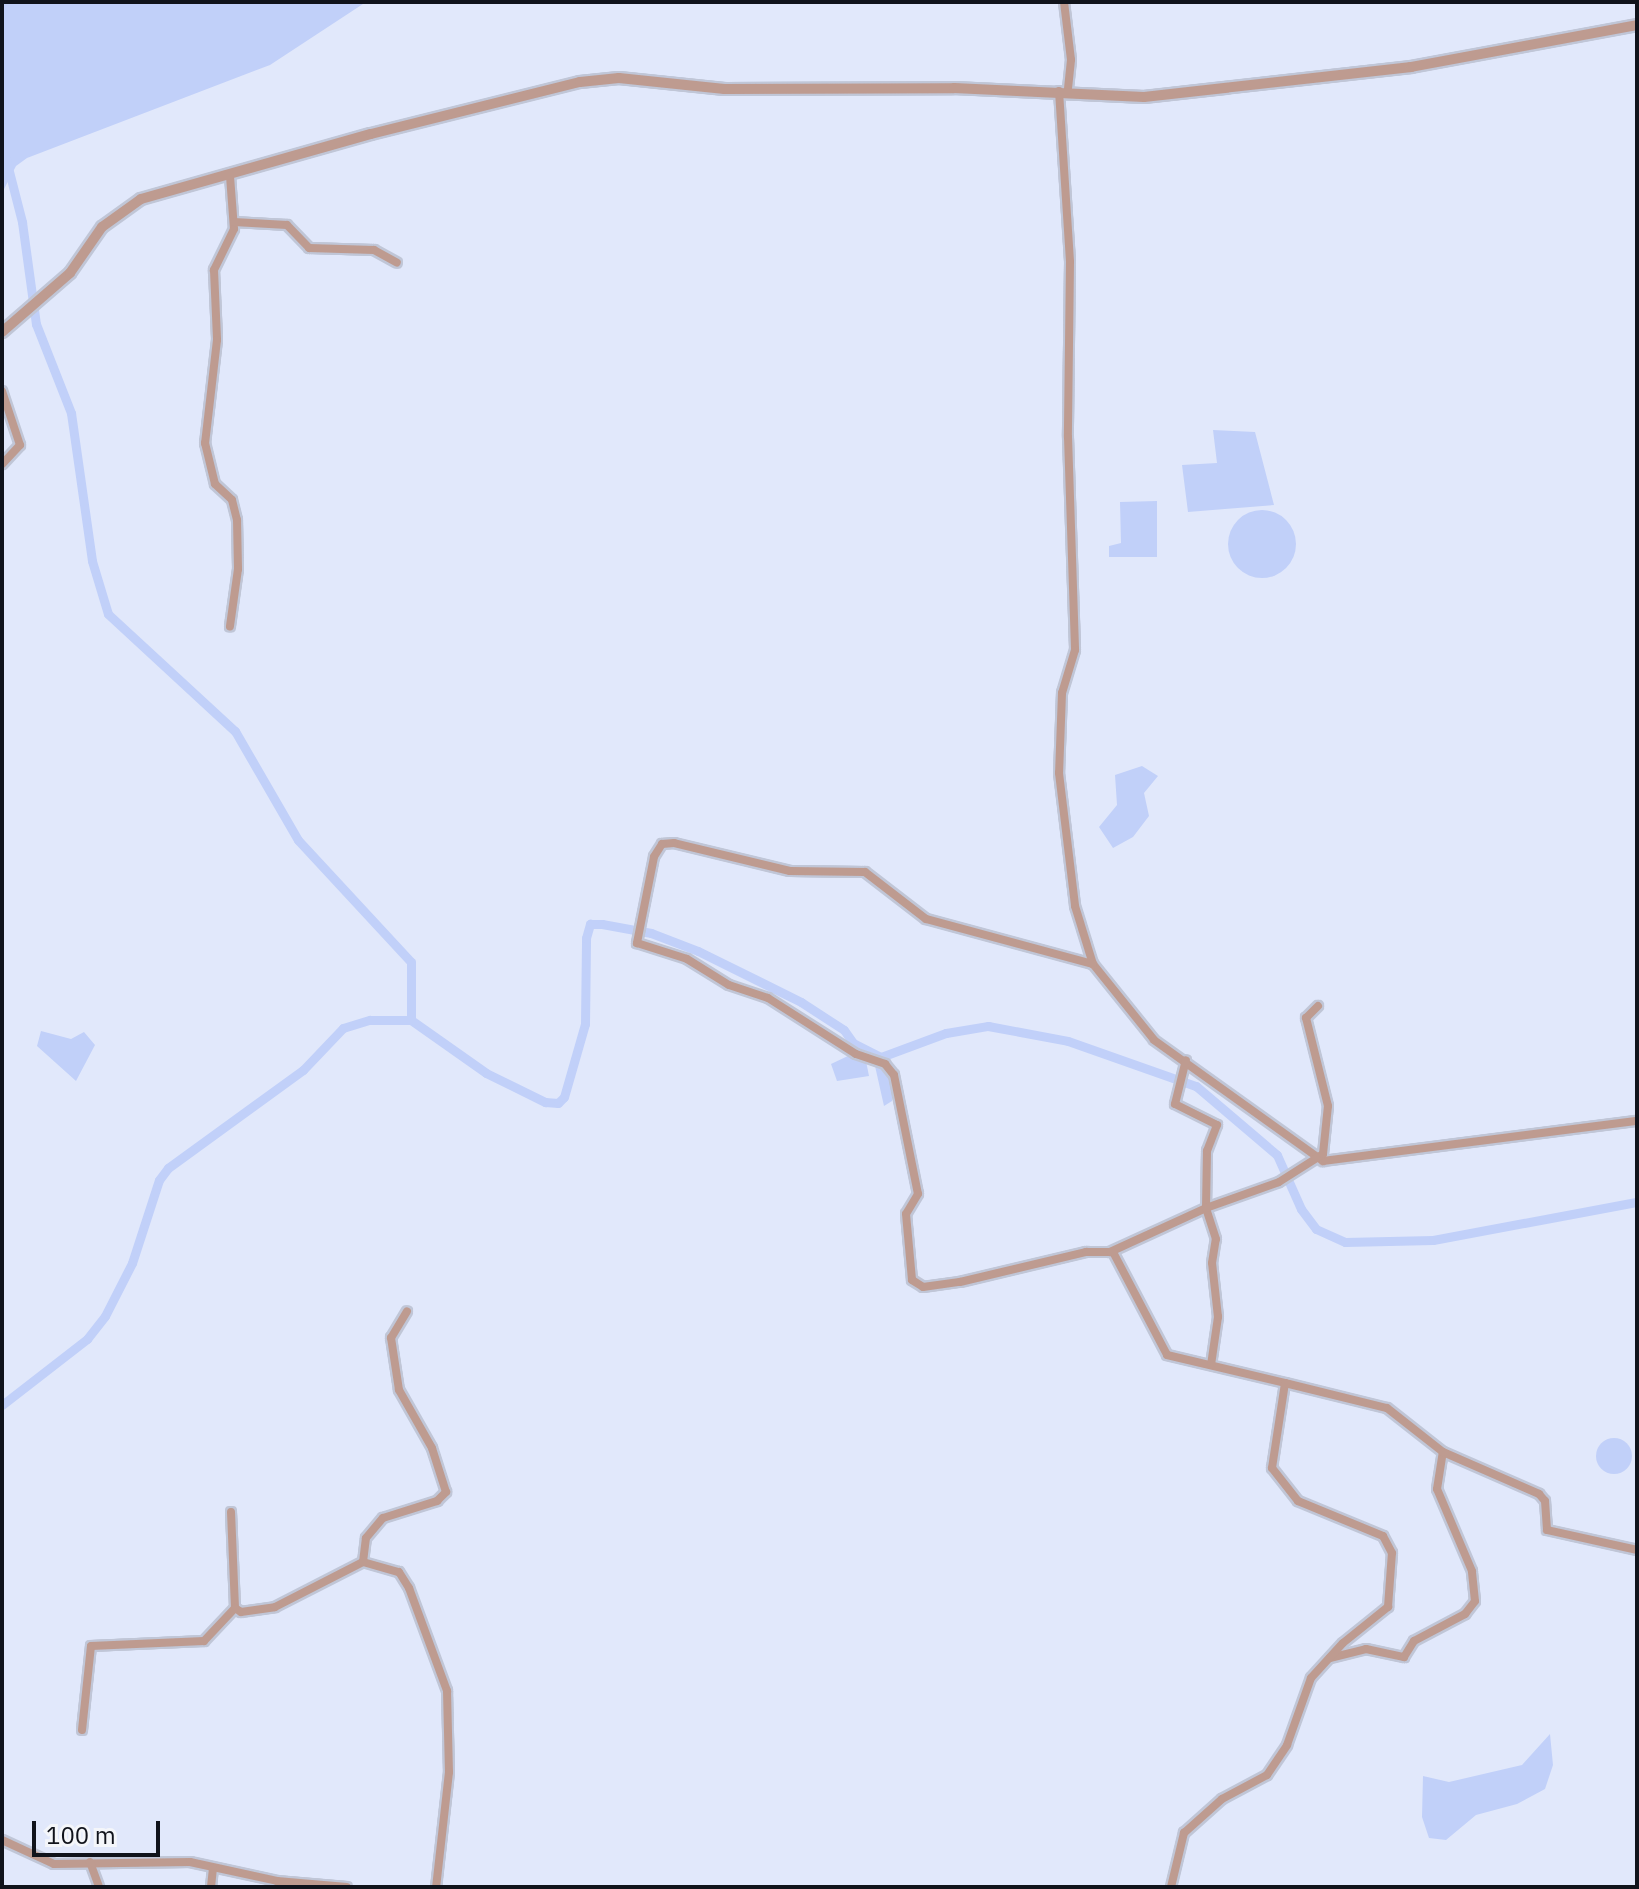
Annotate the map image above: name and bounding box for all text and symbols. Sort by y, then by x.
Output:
scale bar [36,1805,164,1855]
text: 100 m [46,1819,116,1851]

